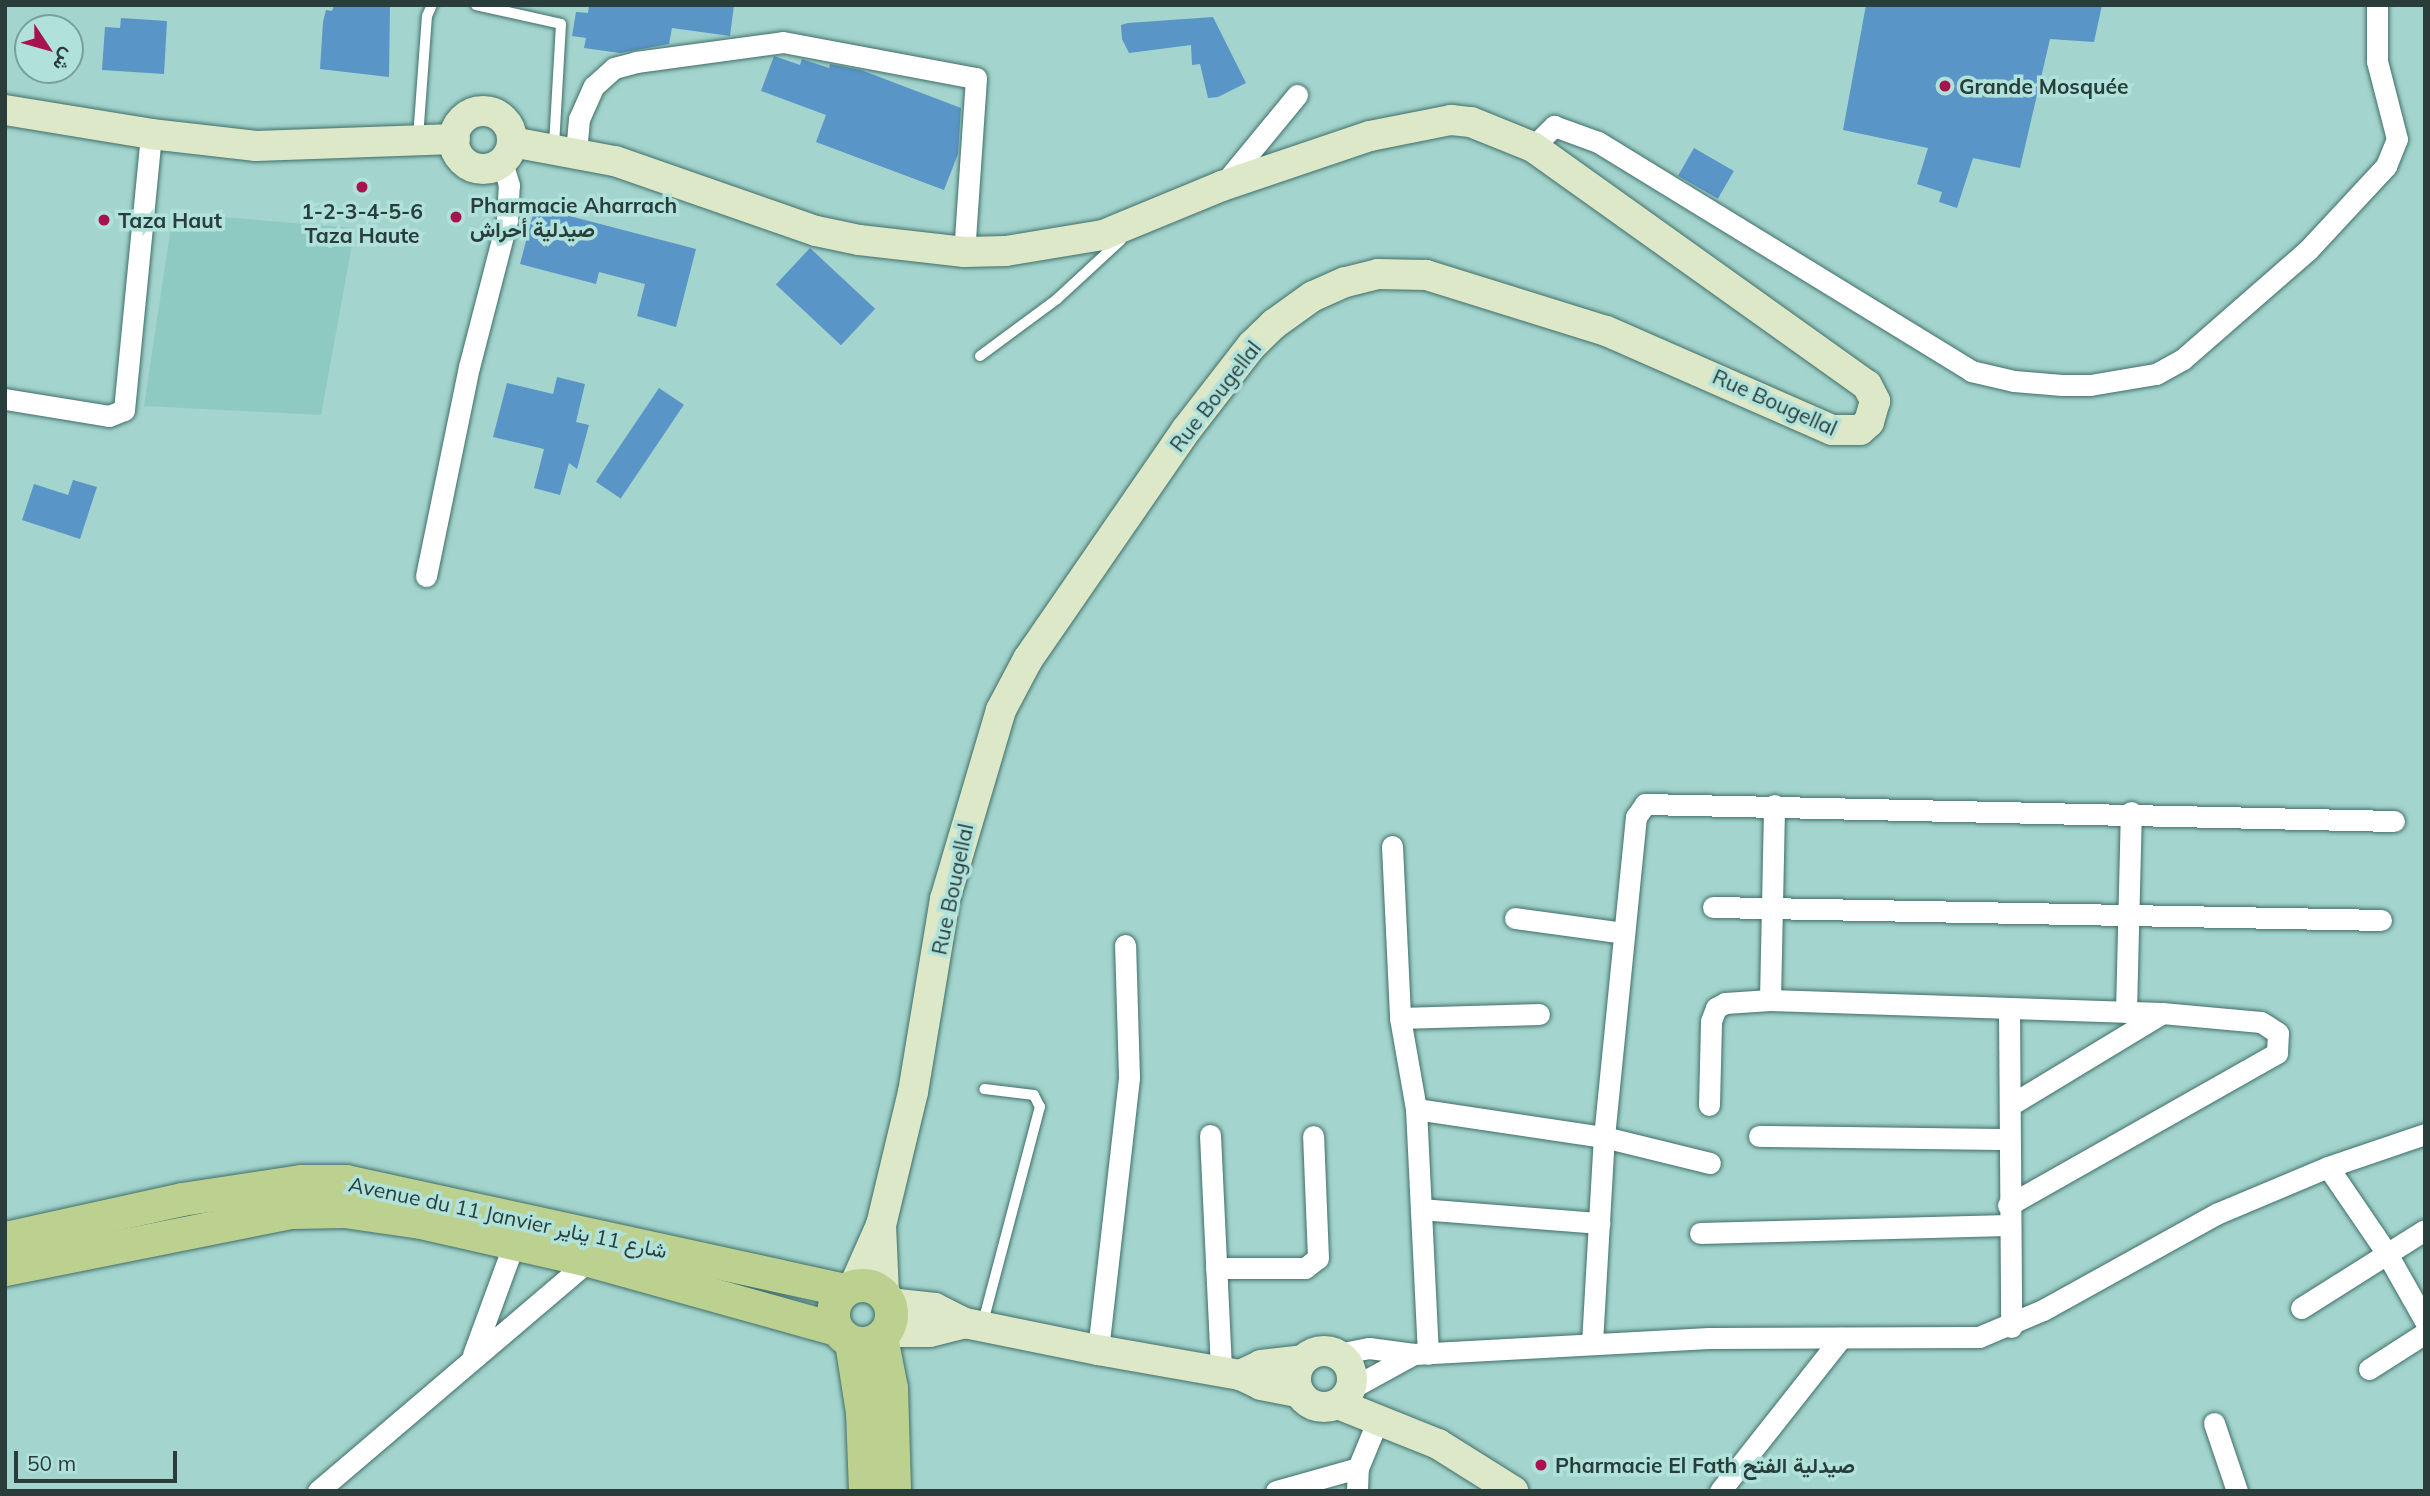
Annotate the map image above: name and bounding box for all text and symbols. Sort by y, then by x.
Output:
north arrow [14,14,84,84]
text: ش [48,44,81,76]
place label: Grande Mosquée [1959,73,2128,99]
marker: Grande Mosquée [1937,78,1953,94]
marker: 1-2-3-4-5-6 Taza Haute [354,179,370,195]
place label: Pharmacie Aharrach صيدلية أحراش [470,192,677,242]
place label: 1-2-3-4-5-6 Taza Haute [301,198,423,248]
place label: Taza Haut [118,207,222,233]
marker: Pharmacie Aharrach صيدلية أحراش [448,209,464,225]
marker: Taza Haut [96,212,112,228]
street label: Rue Bougellal [1164,336,1266,456]
street label: Rue Bougellal [1709,363,1841,441]
street label: Rue Bougellal [926,821,978,957]
street label: Avenue du 11 Janvier شارع 11 يناير [347,1171,669,1263]
scale bar [18,1436,180,1480]
text: 50 m [27,1450,76,1476]
place label: Pharmacie El Fath صيدلية الفتح [1555,1452,1855,1478]
marker: Pharmacie El Fath صيدلية الفتح [1533,1457,1549,1473]

